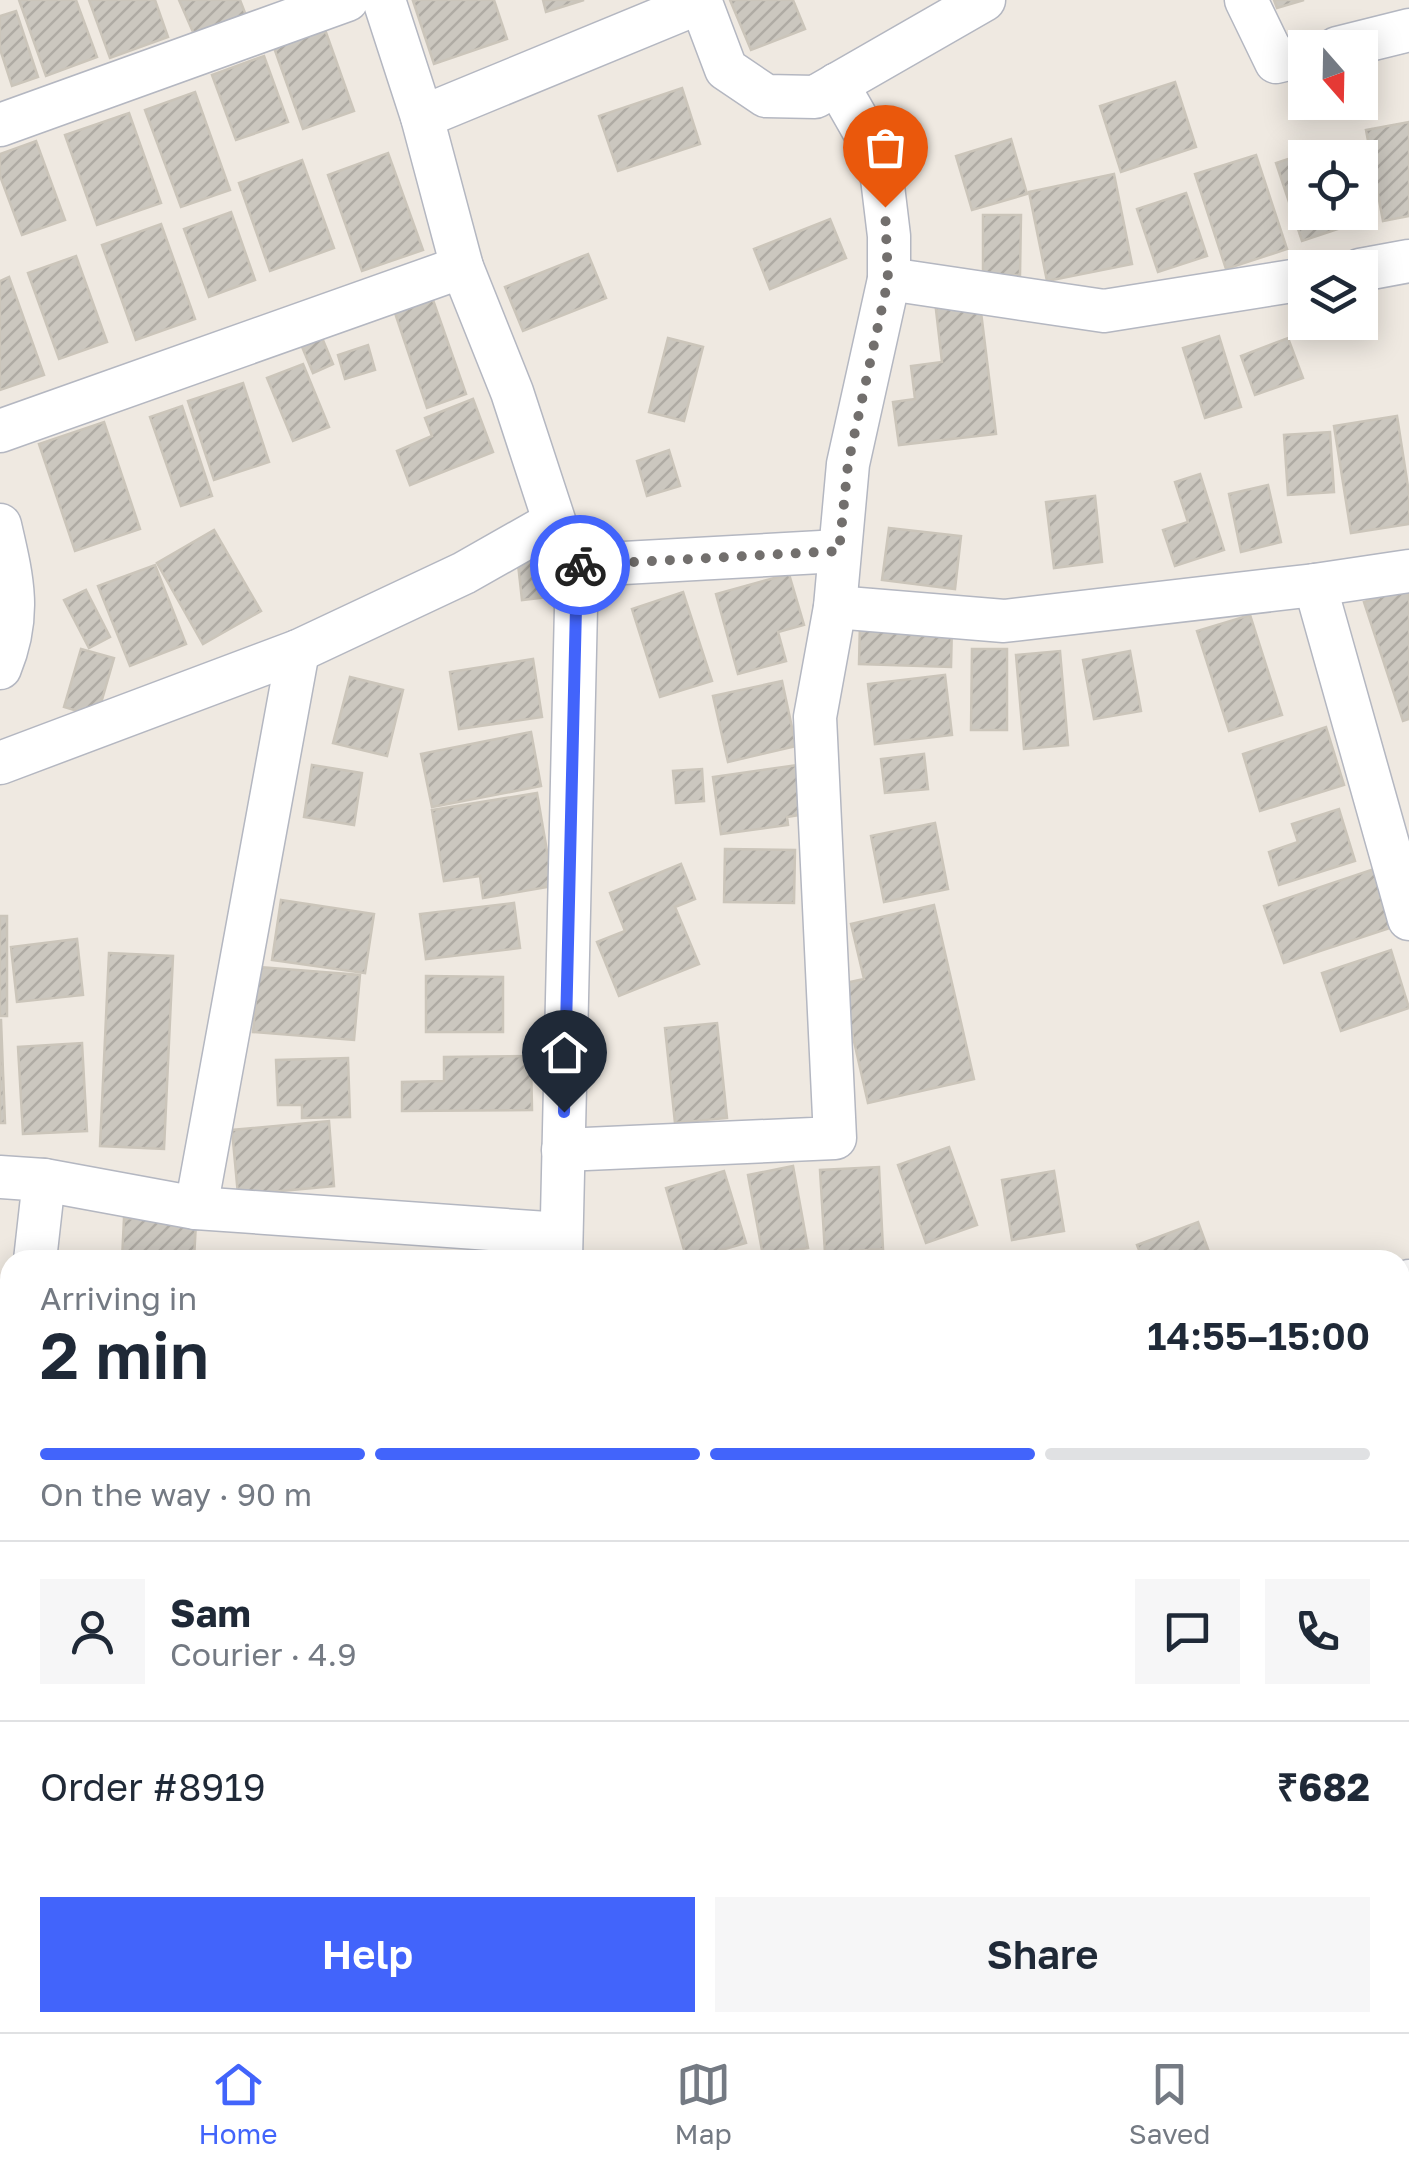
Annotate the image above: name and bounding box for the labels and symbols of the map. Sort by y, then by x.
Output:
north arrow [1288,30,1378,120]
pin [843,105,928,208]
courier [530,515,630,615]
pin [522,1010,607,1113]

